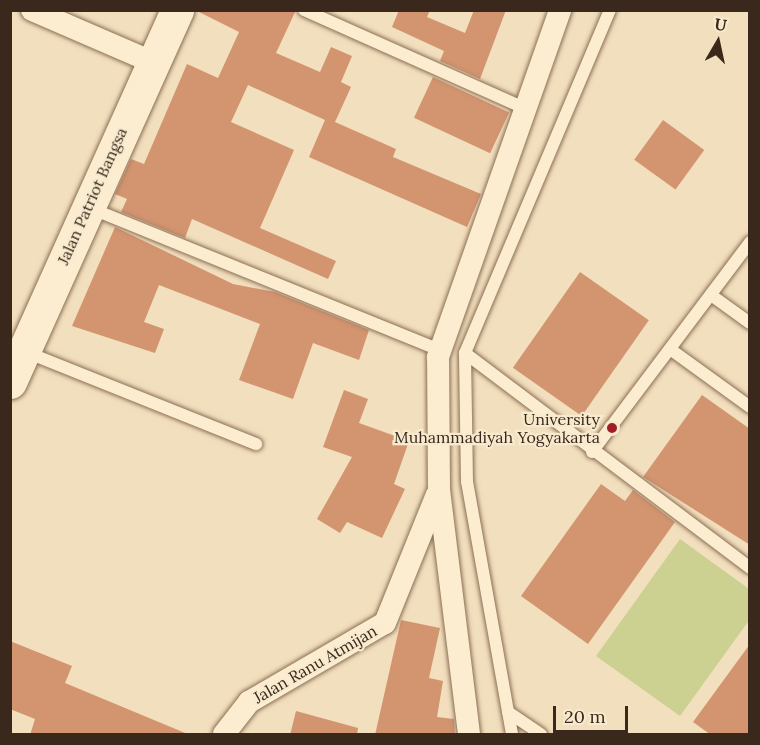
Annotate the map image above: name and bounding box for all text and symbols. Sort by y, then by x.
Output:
north arrow [688,12,748,72]
text: U [713,13,728,35]
street label: Jalan Patriot Bangsa [53,124,131,268]
place label: University Muhammadiyah Yogyakarta [394,409,600,447]
marker: University Muhammadiyah Yogyakarta [605,421,619,435]
street label: Jalan Ranu Atmijan [250,621,380,707]
scale bar [556,694,631,732]
text: 20 m [564,705,606,728]

